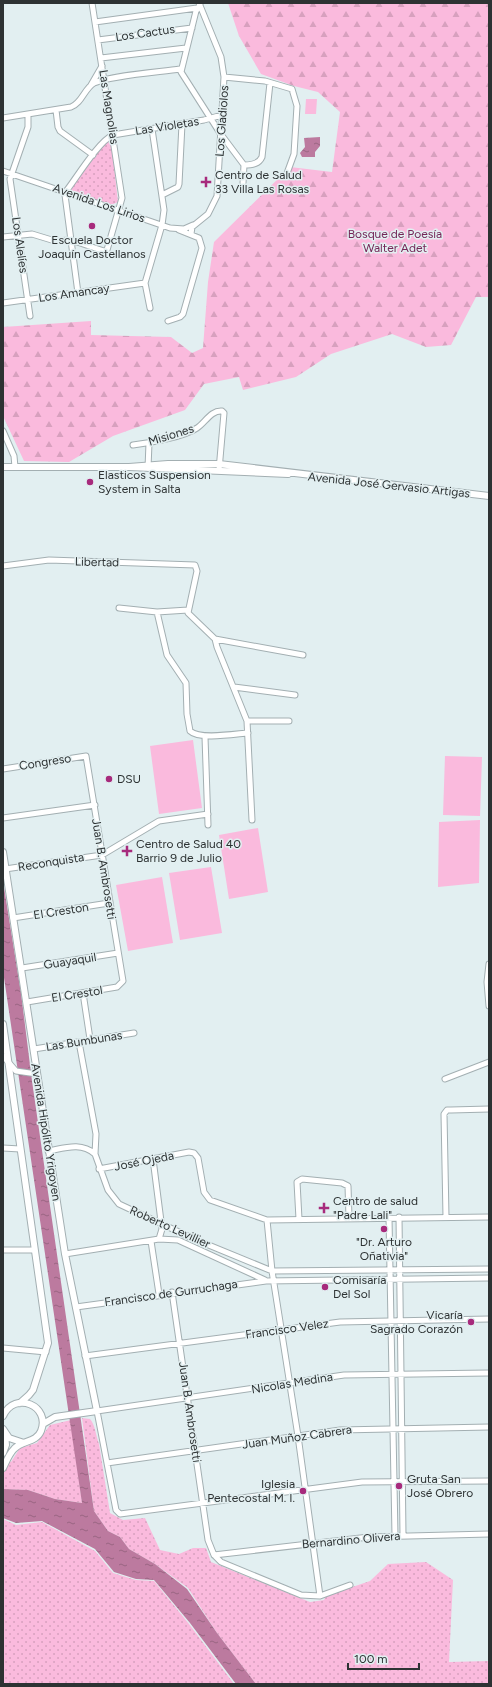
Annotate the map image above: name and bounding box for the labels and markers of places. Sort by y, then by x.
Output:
place label: Centro de Salud 33 Villa Las Rosas [215,168,310,196]
marker: Centro de Salud 33 Villa Las Rosas [200,176,212,188]
marker: Escuela Doctor Joaquín Castellanos [87,221,97,231]
place label: Escuela Doctor Joaquín Castellanos [38,233,146,261]
place label: Elasticos Suspension System in Salta [98,468,211,496]
marker: Elasticos Suspension System in Salta [85,477,95,487]
place label: DSU [117,772,141,786]
marker: DSU [104,774,114,784]
place label: Centro de Salud 40 Barrio 9 de Julio [136,837,241,865]
marker: Centro de Salud 40 Barrio 9 de Julio [121,845,133,857]
place label: Centro de salud "Padre Lali" [333,1194,418,1222]
marker: Centro de salud "Padre Lali" [318,1202,330,1214]
marker: "Dr. Arturo Oñativia" [379,1224,389,1234]
place label: "Dr. Arturo Oñativia" [356,1235,412,1263]
place label: Comisaría Del Sol [333,1273,386,1301]
marker: Comisaría Del Sol [320,1282,330,1292]
place label: Vicaría Sagrado Corazón [370,1308,463,1336]
marker: Vicaría Sagrado Corazón [466,1317,476,1327]
place label: Gruta San José Obrero [407,1472,473,1500]
place label: Iglesia Pentecostal M. I. [207,1477,295,1505]
marker: Gruta San José Obrero [394,1481,404,1491]
marker: Iglesia Pentecostal M. I. [298,1486,308,1496]

